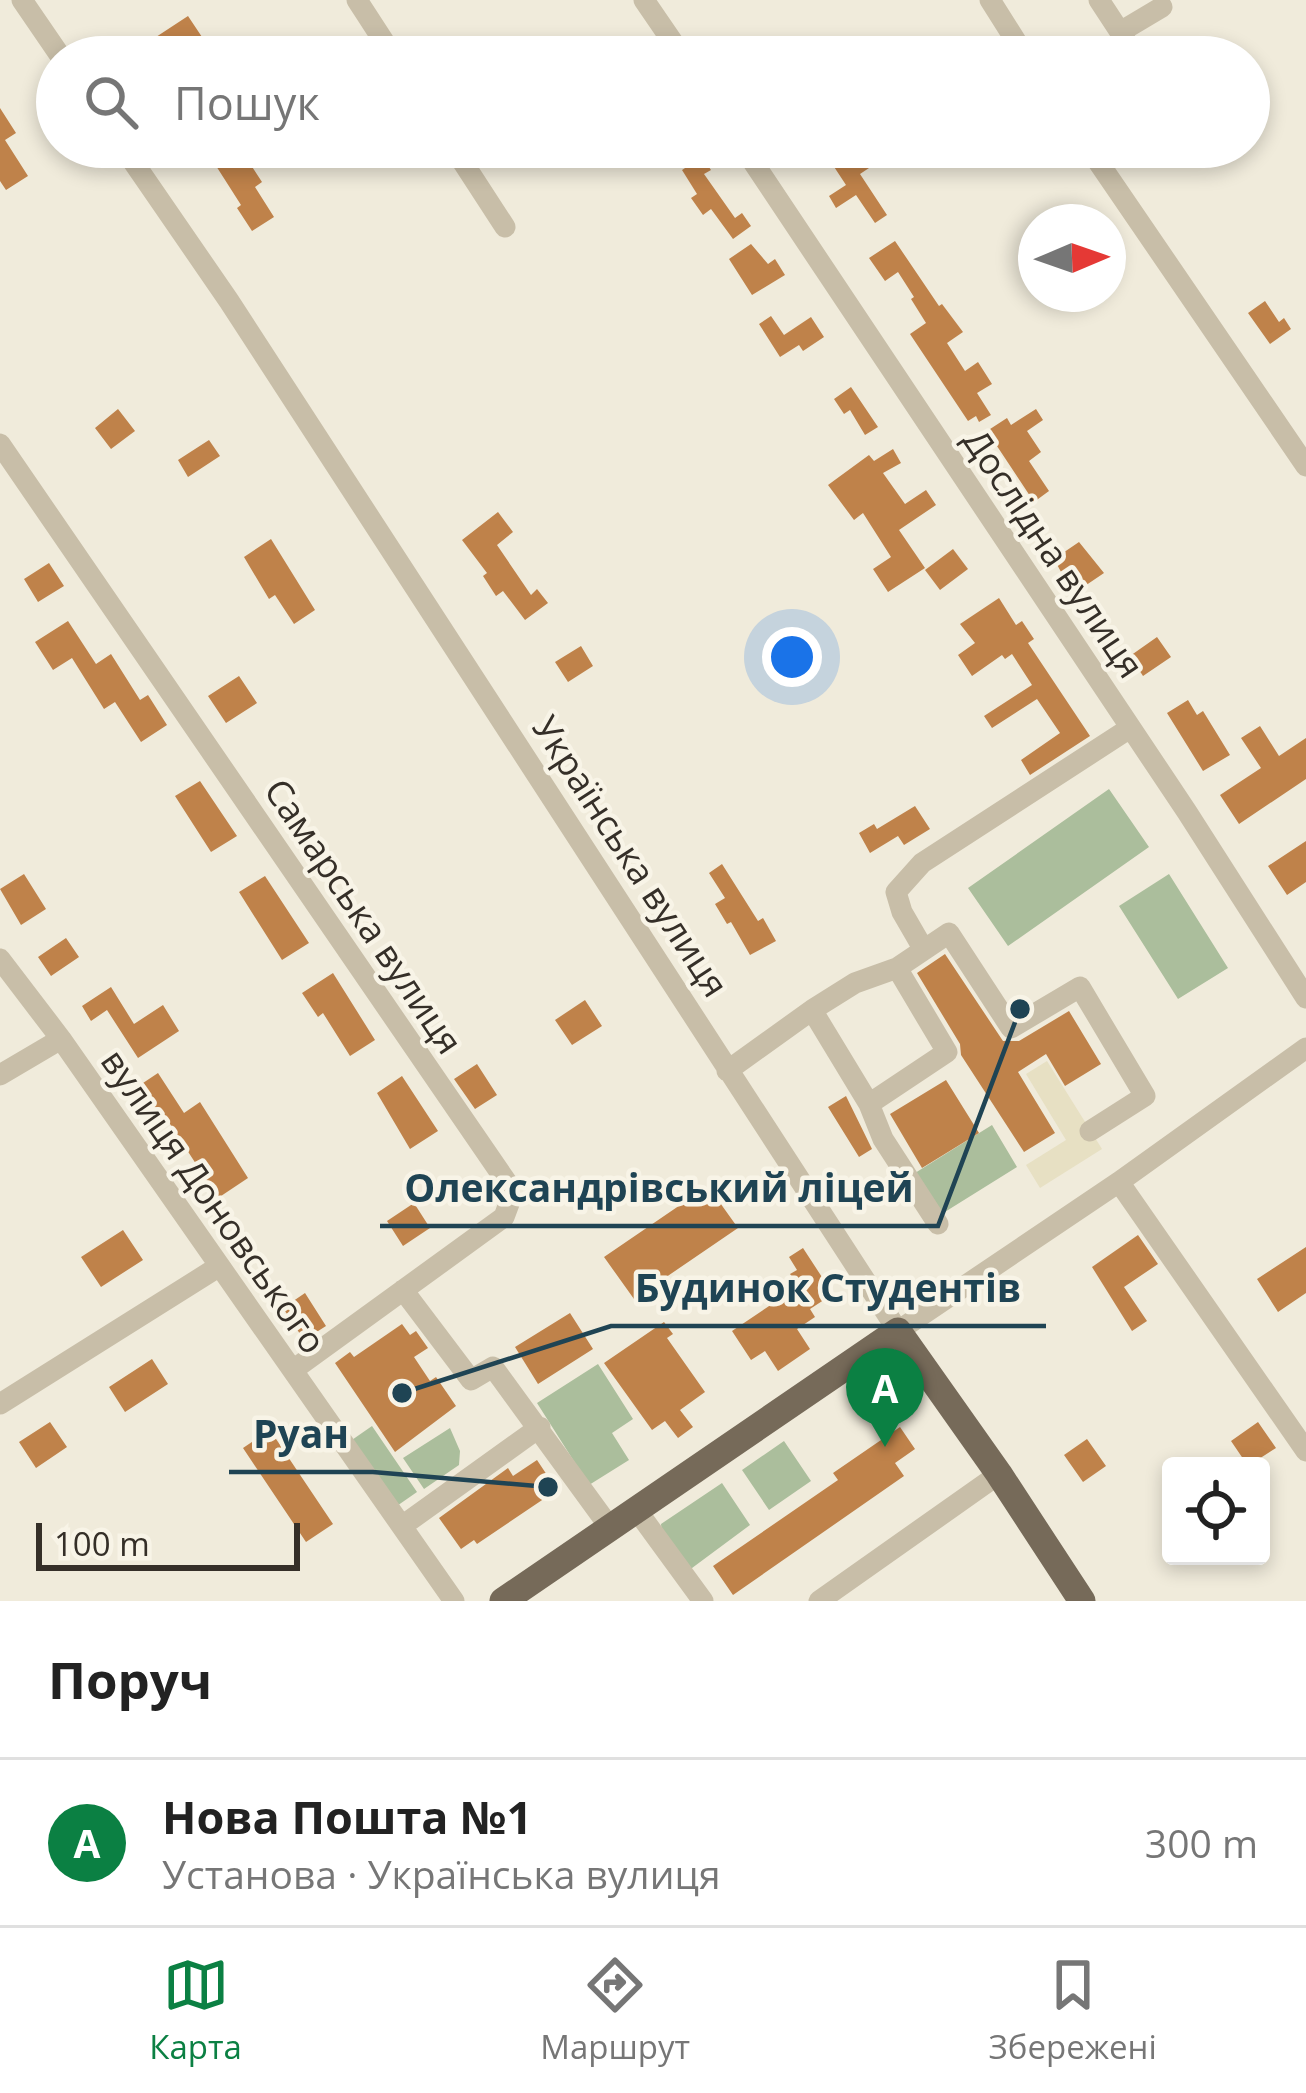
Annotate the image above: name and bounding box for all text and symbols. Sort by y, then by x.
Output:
search box [36,36,1270,168]
icon: search [78,69,144,135]
text: Пошук [174,72,320,133]
north arrow [1018,204,1126,312]
street label: Дослідна вулиця [952,419,1156,687]
your location [762,627,822,687]
street label: Українська вулиця [522,706,740,1006]
street label: Самарська вулиця [254,769,474,1063]
street label: вулиця Доновського [90,1039,338,1363]
callout: Олександрівський ліцей [380,1151,938,1226]
text: Олександрівський ліцей [404,1160,914,1213]
callout: Будинок Студентів [611,1251,1046,1326]
text: Будинок Студентів [635,1260,1021,1313]
pin: A [846,1348,924,1447]
callout: Руан [229,1397,373,1472]
text: Руан [253,1406,349,1459]
map controls [1162,1457,1270,1565]
button: locate [1162,1457,1270,1565]
scale bar [36,1517,300,1570]
text: 100 m [54,1521,150,1566]
text: Поруч [48,1644,212,1714]
text: Нова Пошта №1 [162,1786,532,1847]
text: A [74,1816,100,1869]
text: 300 m [1145,1816,1258,1869]
text: Установа · Українська вулиця [162,1847,721,1900]
tab: Карта [149,1952,242,2069]
tab: Маршрут [540,1952,690,2069]
tab: Збережені [989,1952,1157,2069]

